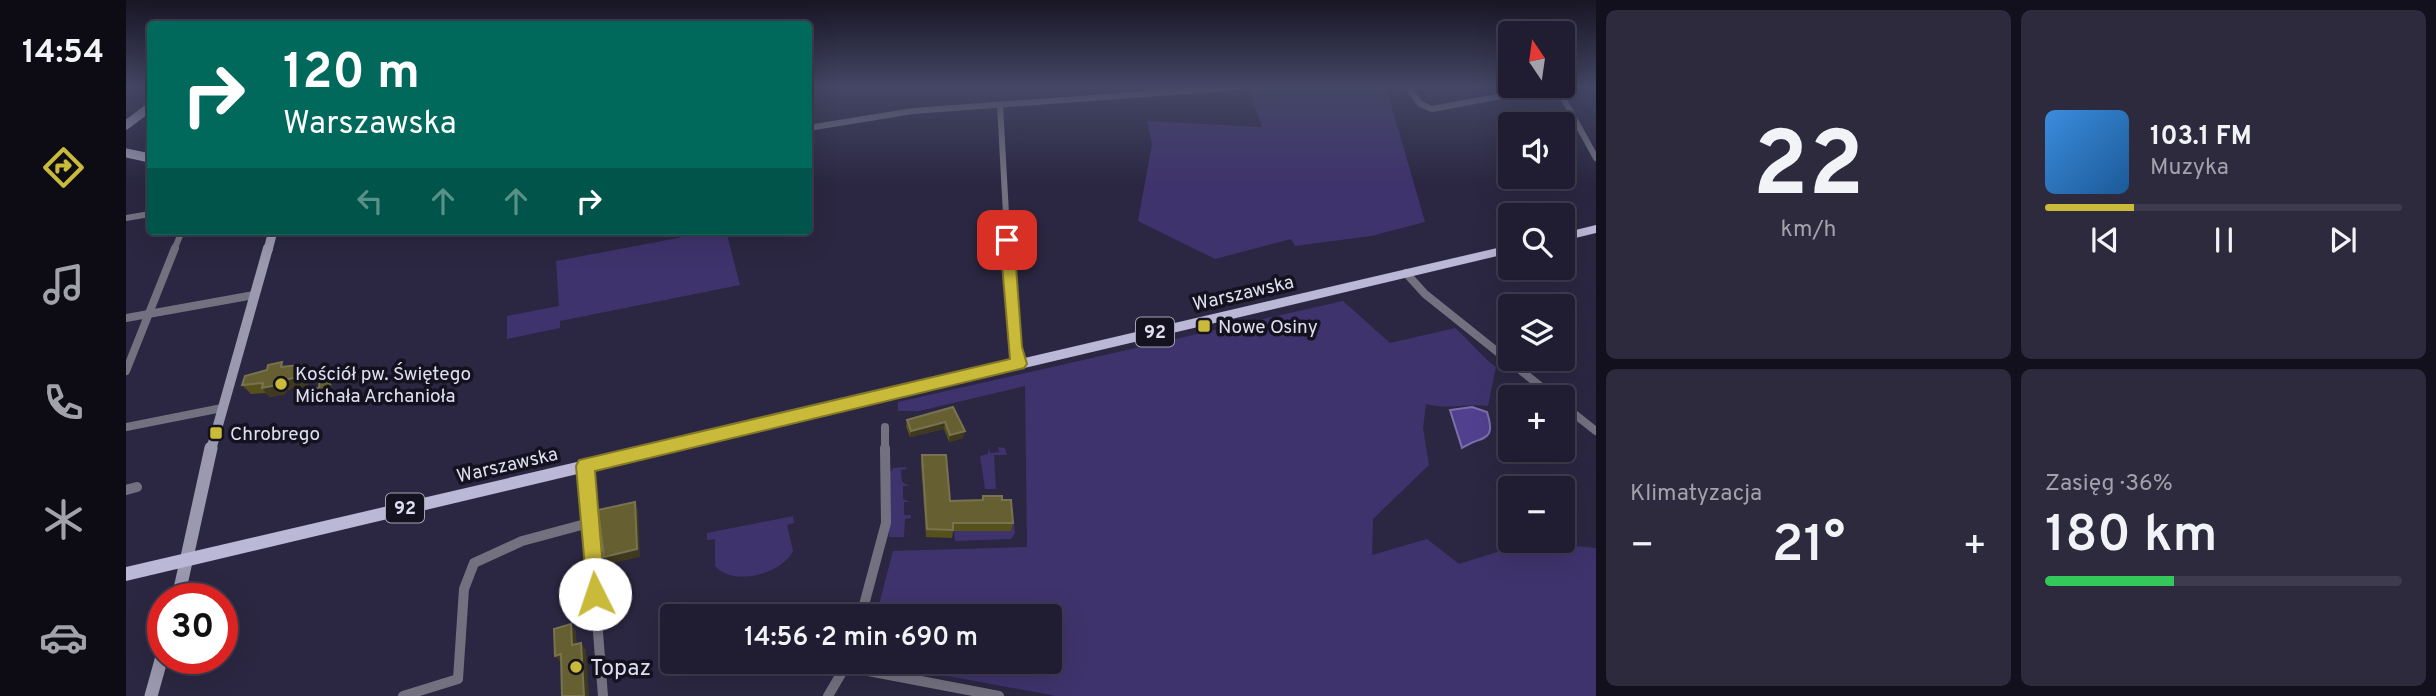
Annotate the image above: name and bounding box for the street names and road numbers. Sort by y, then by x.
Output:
street label: Warszawska [1191,271,1296,317]
road number: 92 [1136,318,1174,346]
street label: Warszawska [455,443,560,489]
road number: 92 [386,494,424,522]

